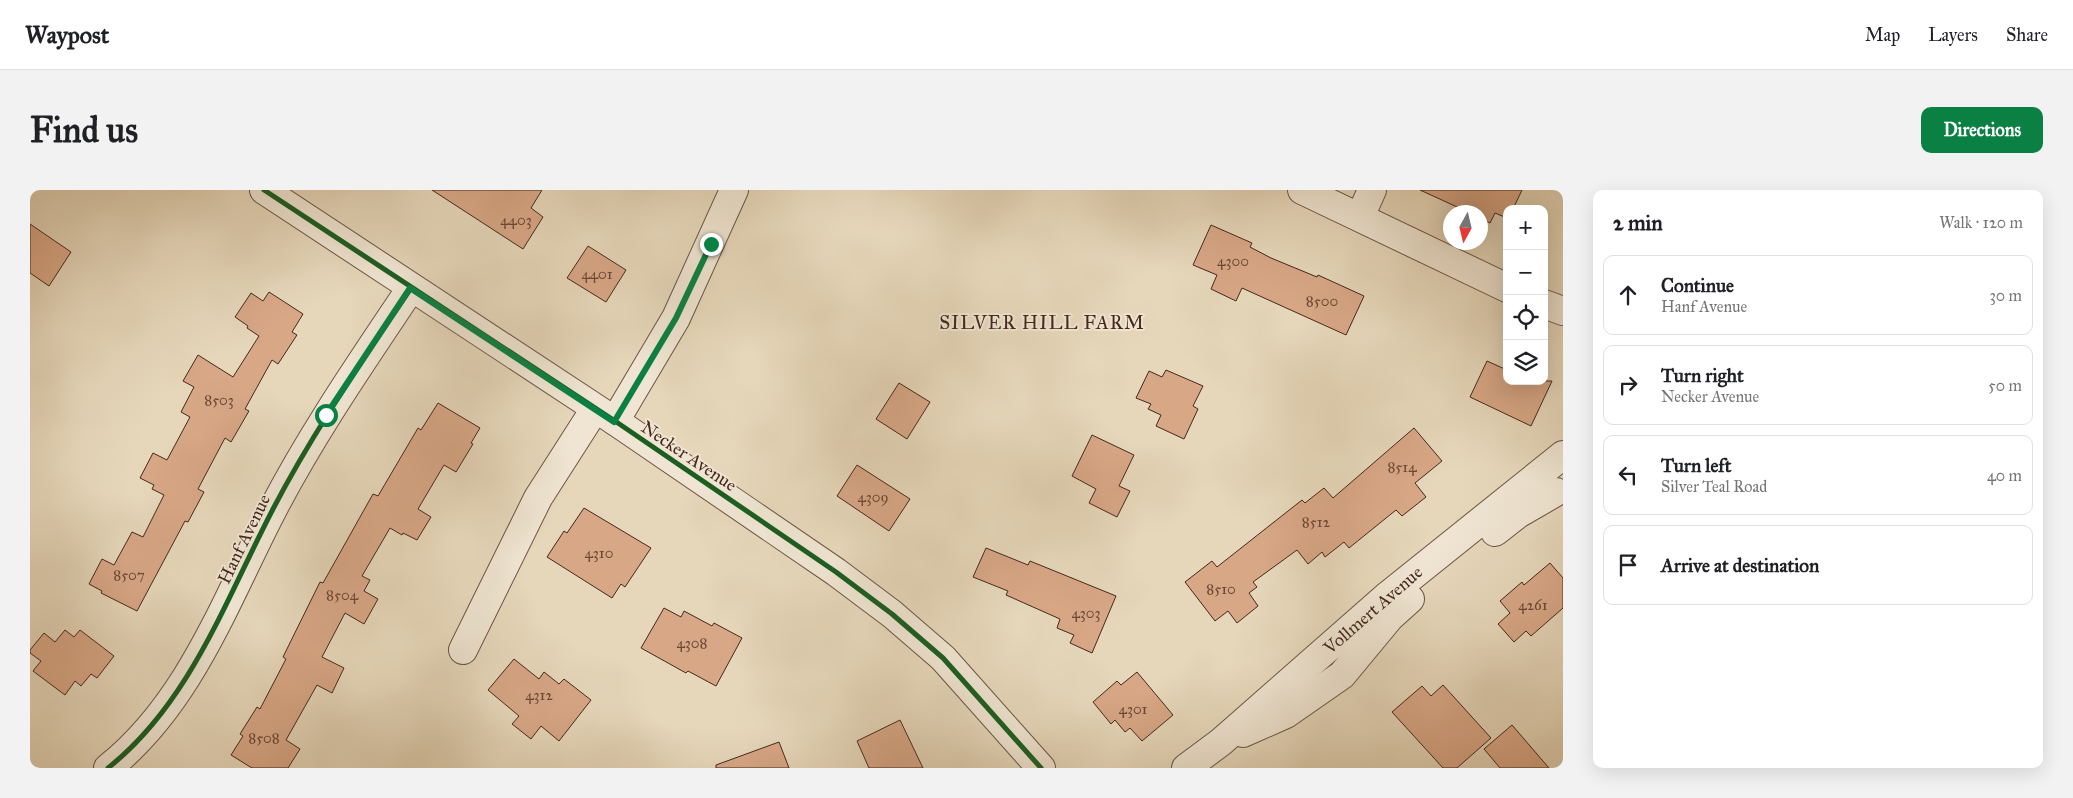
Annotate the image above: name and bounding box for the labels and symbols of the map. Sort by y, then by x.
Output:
north arrow [1443,205,1488,250]
house number: 4403 [500,211,532,229]
route end [700,233,723,256]
house number: 4300 [1217,252,1249,270]
house number: 4401 [581,265,613,283]
house number: 8500 [1306,292,1338,310]
district label: SILVER HILL FARM [939,311,1145,334]
house number: 8503 [204,391,234,409]
route start [315,404,338,427]
street label: Necker Avenue [637,416,741,496]
house number: 8514 [1387,458,1417,476]
house number: 4309 [857,488,889,506]
street label: Hanf Avenue [213,491,275,587]
house number: 8512 [1302,513,1331,531]
house number: 4310 [585,544,613,562]
street label: Vollmert Avenue [1318,561,1427,660]
house number: 8507 [113,566,145,584]
house number: 8510 [1206,580,1236,598]
house number: 8504 [326,586,359,604]
house number: 4261 [1518,596,1548,614]
house number: 4303 [1071,604,1101,622]
house number: 4308 [676,634,708,652]
house number: 4312 [525,686,553,704]
house number: 4301 [1119,700,1148,718]
house number: 8508 [248,729,280,747]

